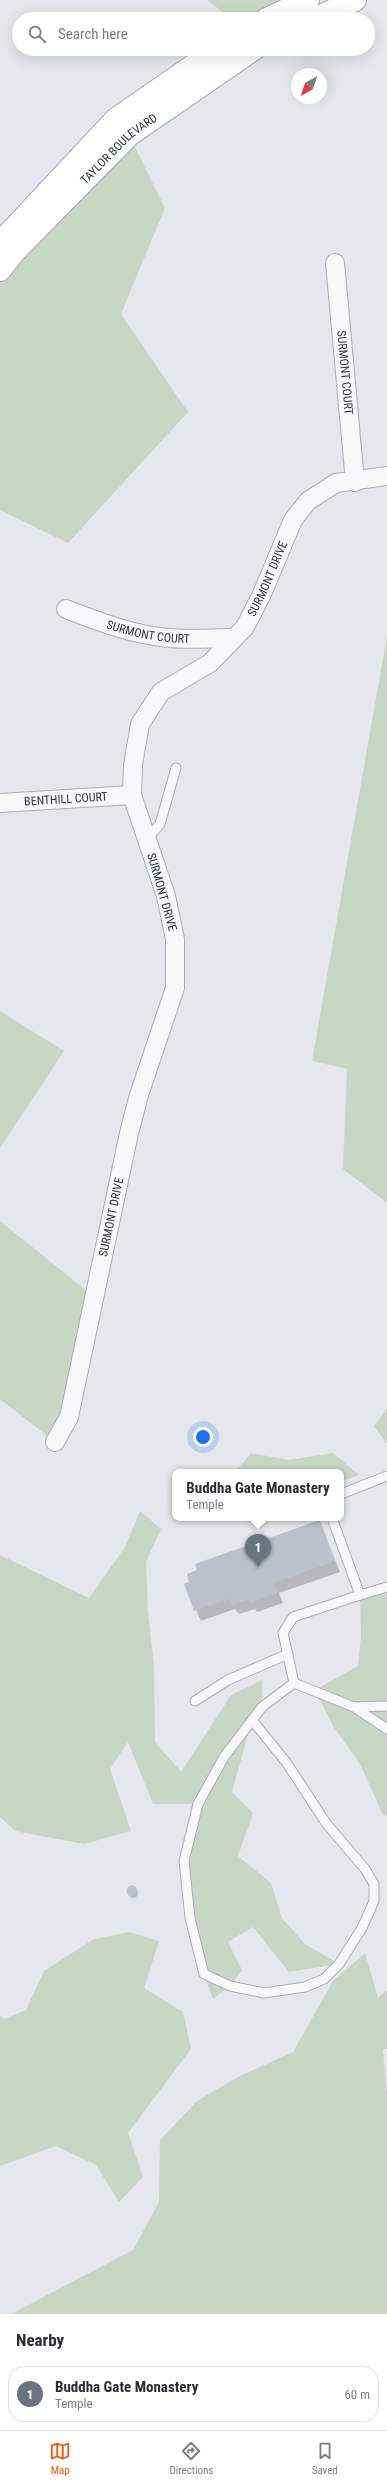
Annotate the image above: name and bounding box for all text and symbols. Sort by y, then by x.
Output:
search box [12,12,375,56]
icon: search [26,23,48,45]
text: Search here [58,25,128,43]
north arrow [291,68,327,104]
street label: TAYLOR BOULEVARD [78,111,160,187]
street label: SURMONT COURT [334,330,356,415]
street label: SURMONT DRIVE [245,539,290,619]
street label: SURMONT COURT [105,617,190,646]
street label: BENTHILL COURT [24,789,108,809]
street label: SURMONT DRIVE [144,851,180,933]
street label: SURMONT DRIVE [96,1176,126,1258]
your location [193,1427,213,1447]
popup [172,1469,344,1521]
text: Buddha Gate Monastery [186,1479,330,1497]
text: Temple [186,1497,224,1512]
pin: 1 [245,1534,271,1567]
text: Nearby [16,2330,64,2350]
text: Buddha Gate Monastery [55,2378,198,2396]
text: 1 [27,2387,33,2402]
text: 60 m [344,2387,370,2402]
text: Temple [55,2396,93,2411]
tab: Map [49,2440,71,2477]
tab: Directions [169,2440,213,2477]
tab: Saved [312,2440,338,2477]

